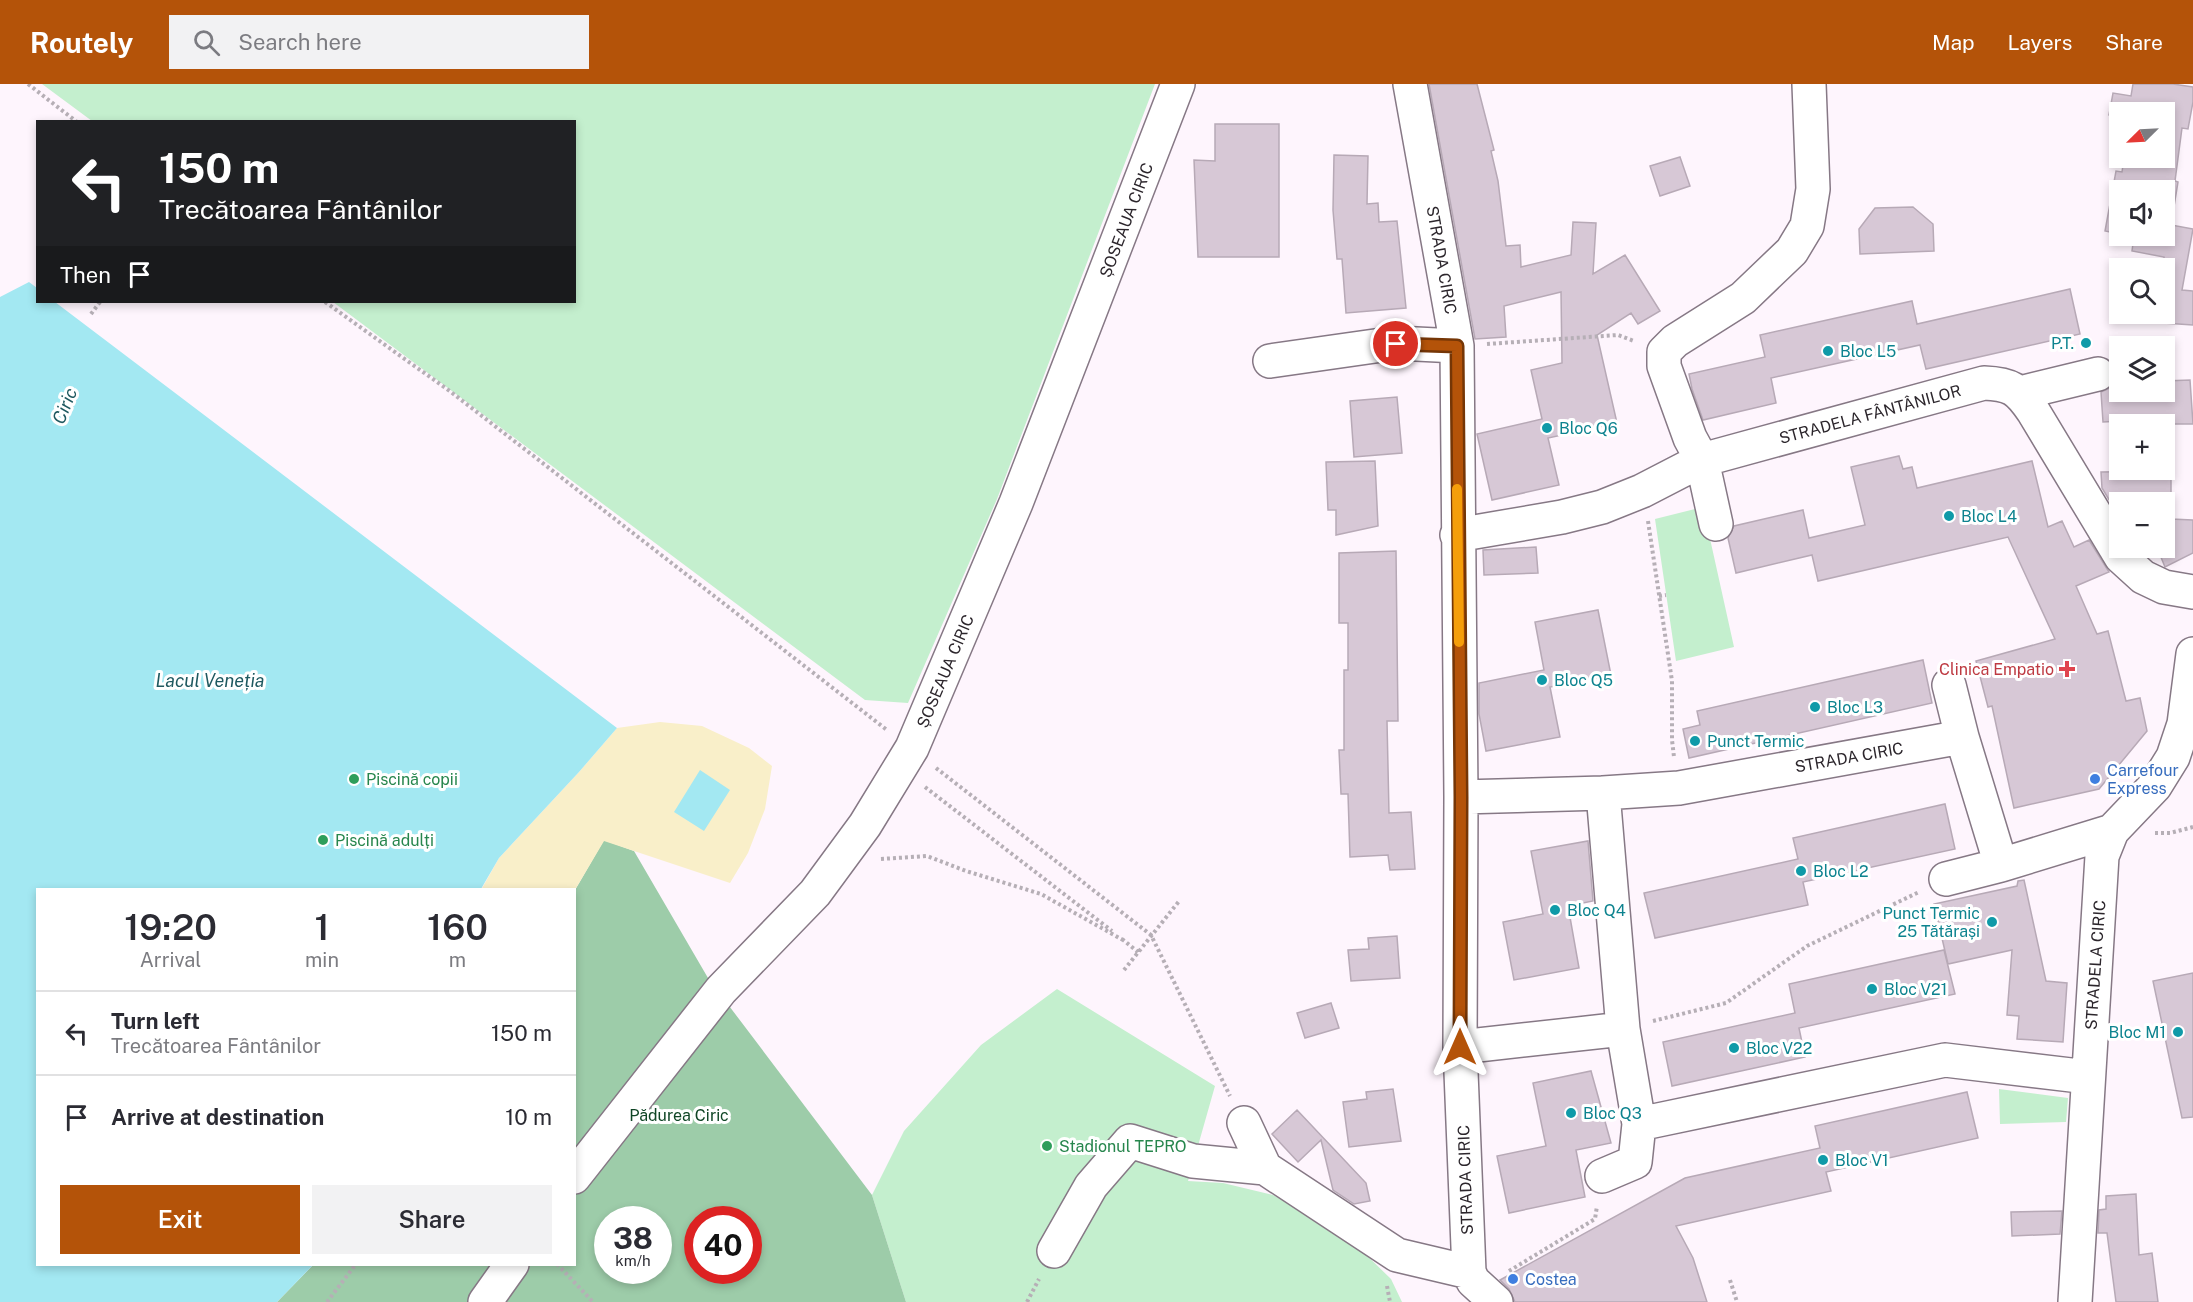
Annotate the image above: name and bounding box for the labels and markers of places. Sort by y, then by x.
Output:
pin [1370,318,1421,369]
place label: P.T. [2051,334,2074,353]
marker: P.T. [2079,336,2093,350]
place label: Bloc L5 [1840,342,1896,361]
marker: Bloc L5 [1821,344,1835,358]
place label: Bloc Q6 [1559,419,1618,438]
marker: Bloc Q6 [1540,421,1554,435]
place label: Bloc L4 [1961,507,2017,526]
marker: Bloc L4 [1942,509,1956,523]
place label: Clinica Empatio [1939,660,2054,679]
marker: Clinica Empatio [2058,660,2076,678]
place label: Bloc Q5 [1554,671,1613,690]
marker: Bloc Q5 [1535,673,1549,687]
place label: Bloc L3 [1827,698,1883,717]
marker: Bloc L3 [1808,700,1822,714]
place label: Punct Termic [1707,732,1804,751]
marker: Punct Termic [1688,734,1702,748]
place label: Carrefour Express [2107,761,2179,798]
place label: Piscină copii [366,770,458,789]
marker: Piscină copii [347,772,361,786]
marker: Carrefour Express [2088,772,2102,786]
place label: Piscină adulți [335,831,434,850]
marker: Piscină adulți [316,833,330,847]
place label: Bloc L2 [1813,862,1868,881]
marker: Bloc L2 [1794,864,1808,878]
place label: Bloc Q4 [1567,901,1626,920]
marker: Bloc Q4 [1548,903,1562,917]
place label: Punct Termic 25 Tătărași [1883,904,1980,941]
marker: Punct Termic 25 Tătărași [1985,915,1999,929]
place label: Bloc V21 [1884,980,1947,999]
marker: Bloc V21 [1865,982,1879,996]
place label: Bloc M1 [2109,1023,2166,1042]
marker: Bloc M1 [2171,1025,2185,1039]
place label: Bloc V22 [1746,1039,1812,1058]
marker: Bloc V22 [1727,1041,1741,1055]
place label: Bloc Q3 [1583,1104,1642,1123]
marker: Bloc Q3 [1564,1106,1578,1120]
place label: Stadionul TEPRO [1059,1137,1187,1156]
marker: Stadionul TEPRO [1040,1139,1054,1153]
place label: Bloc V1 [1835,1151,1889,1170]
marker: Bloc V1 [1816,1153,1830,1167]
place label: Costea [1525,1270,1577,1289]
marker: Costea [1506,1272,1520,1286]

